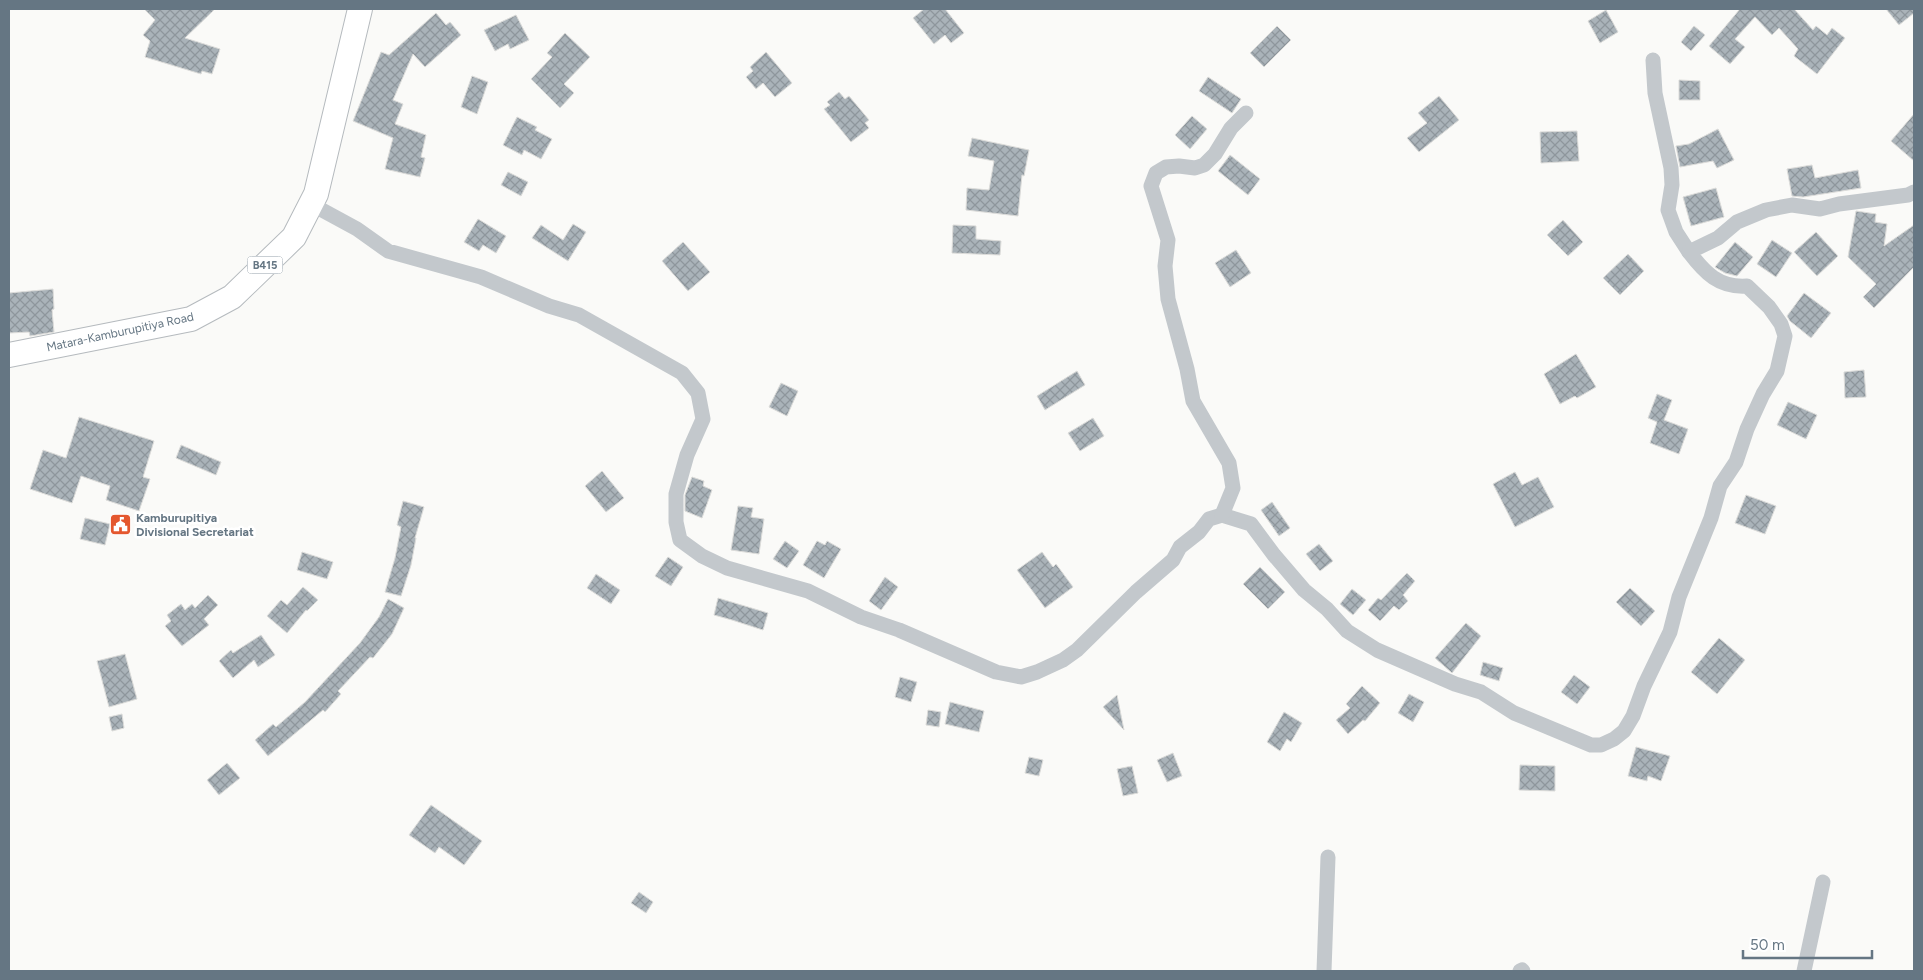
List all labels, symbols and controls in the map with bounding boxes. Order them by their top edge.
road number: B415 [248,256,282,274]
street label: Matara-Kamburupitiya Road [45,310,195,354]
place label: Kamburupitiya Divisional Secretariat [136,511,254,539]
public building icon: Kamburupitiya Divisional Secretariat [108,513,132,537]
scale bar [1743,928,1872,960]
text: 50 m [1750,936,1785,954]

